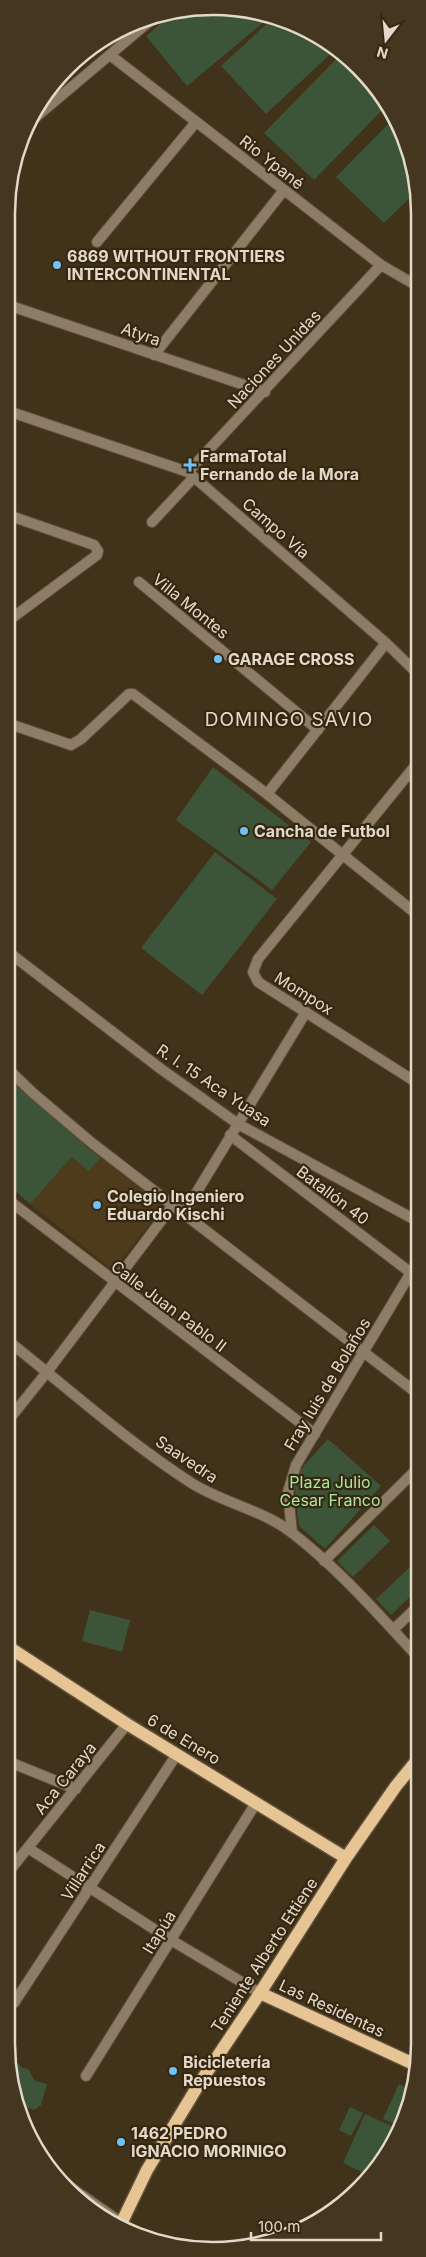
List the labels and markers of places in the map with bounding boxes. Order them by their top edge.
place label: 6869 WITHOUT FRONTIERS INTERCONTINENTAL [67,246,285,284]
marker: 6869 WITHOUT FRONTIERS INTERCONTINENTAL [51,259,63,271]
place label: FarmaTotal Fernando de la Mora [200,446,359,484]
marker: FarmaTotal Fernando de la Mora [184,459,196,471]
place label: GARAGE CROSS [228,649,354,669]
marker: GARAGE CROSS [212,653,224,665]
place label: Cancha de Futbol [254,821,390,841]
marker: Cancha de Futbol [238,825,250,837]
place label: Colegio Ingeniero Eduardo Kischi [107,1186,245,1224]
marker: Colegio Ingeniero Eduardo Kischi [91,1199,103,1211]
place label: Bicicletería Repuestos [183,2052,270,2090]
marker: Bicicletería Repuestos [167,2065,179,2077]
place label: 1462 PEDRO IGNACIO MORINIGO [131,2123,287,2161]
marker: 1462 PEDRO IGNACIO MORINIGO [115,2136,127,2148]

